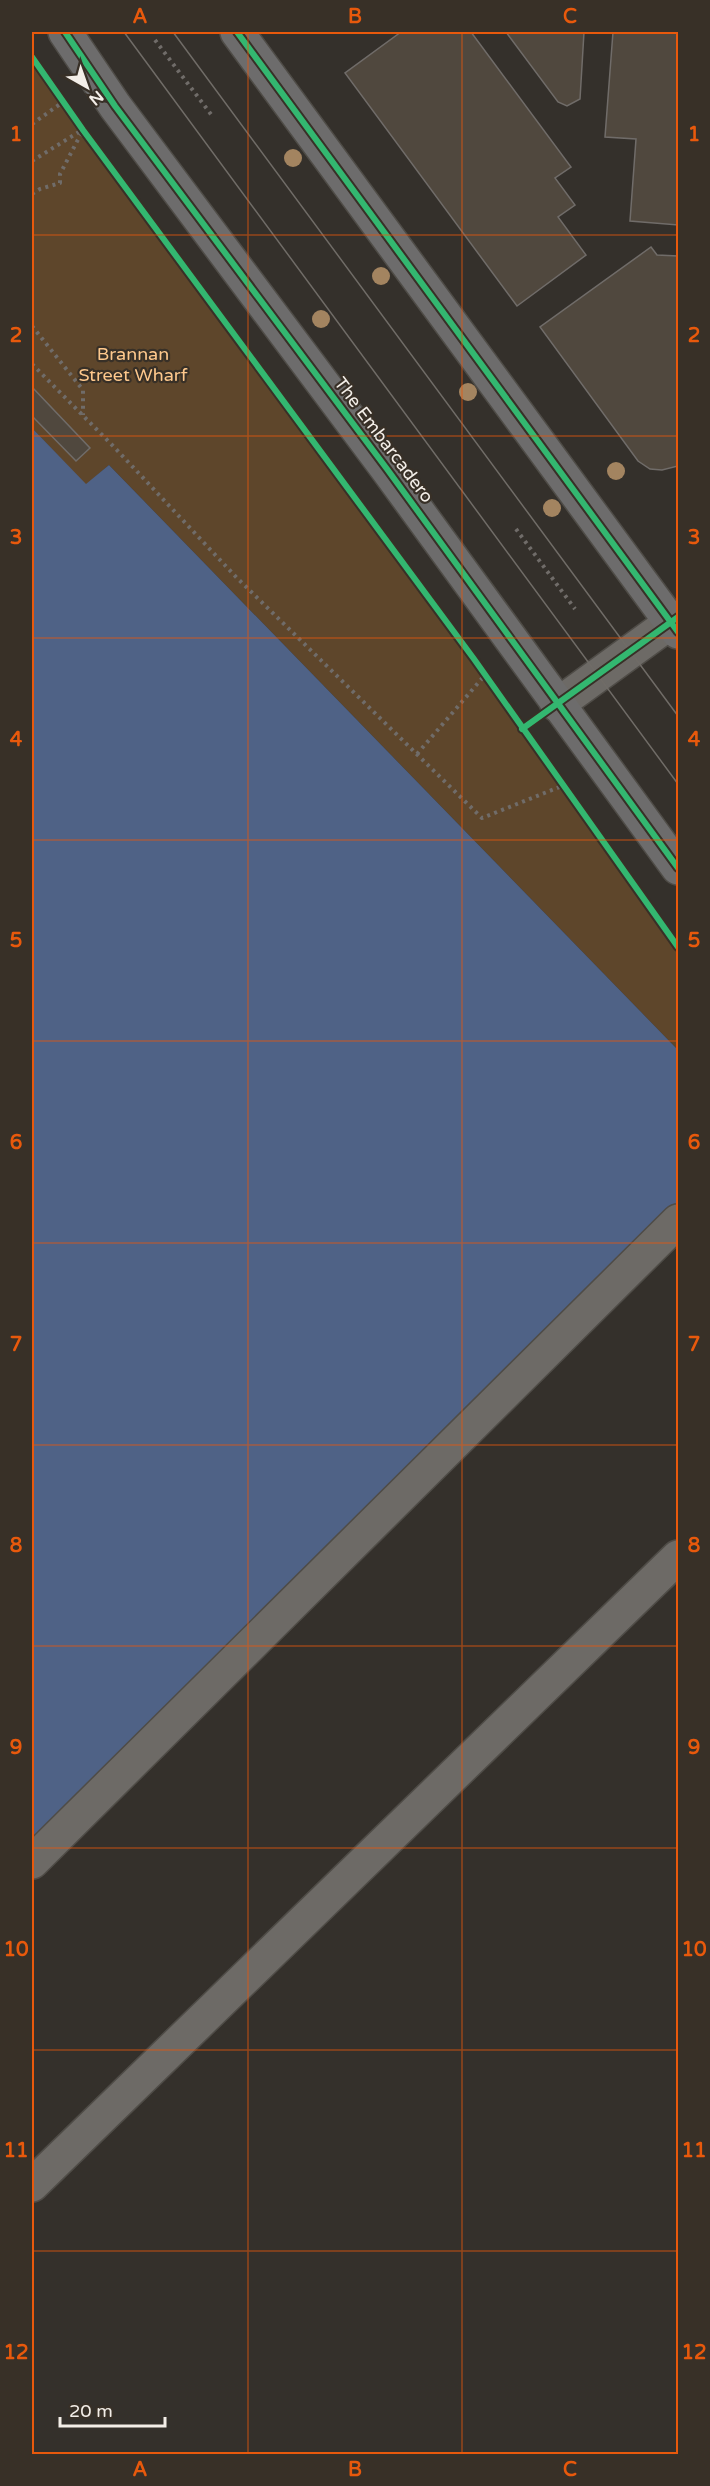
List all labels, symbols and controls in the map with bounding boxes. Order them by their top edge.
text: A [133,5,148,29]
text: B [348,5,362,29]
text: C [563,5,577,29]
north arrow [57,57,117,117]
text: N [85,86,107,110]
text: 1 [10,123,22,147]
text: 1 [688,123,700,147]
text: 2 [10,324,22,348]
text: 2 [688,324,700,348]
park label: Brannan Street Wharf [78,343,188,386]
street label: The Embarcadero [330,373,438,507]
text: 3 [10,526,22,550]
text: 3 [688,526,700,550]
text: 4 [10,728,23,752]
text: 4 [688,728,701,752]
text: 5 [10,929,22,953]
text: 5 [688,929,700,953]
text: 6 [10,1131,22,1155]
text: 6 [688,1131,700,1155]
text: 7 [10,1333,22,1357]
text: 7 [688,1333,700,1357]
text: 8 [10,1534,22,1558]
text: 8 [688,1534,700,1558]
text: 9 [10,1736,22,1760]
text: 9 [688,1736,700,1760]
text: 10 [3,1938,29,1962]
text: 10 [681,1938,707,1962]
text: 11 [3,2139,29,2163]
text: 11 [681,2139,707,2163]
text: 12 [3,2341,29,2365]
text: 12 [681,2341,707,2365]
scale bar [60,2390,165,2428]
text: 20 m [69,2400,113,2422]
text: A [133,2458,148,2482]
text: B [348,2458,362,2482]
text: C [563,2458,577,2482]

